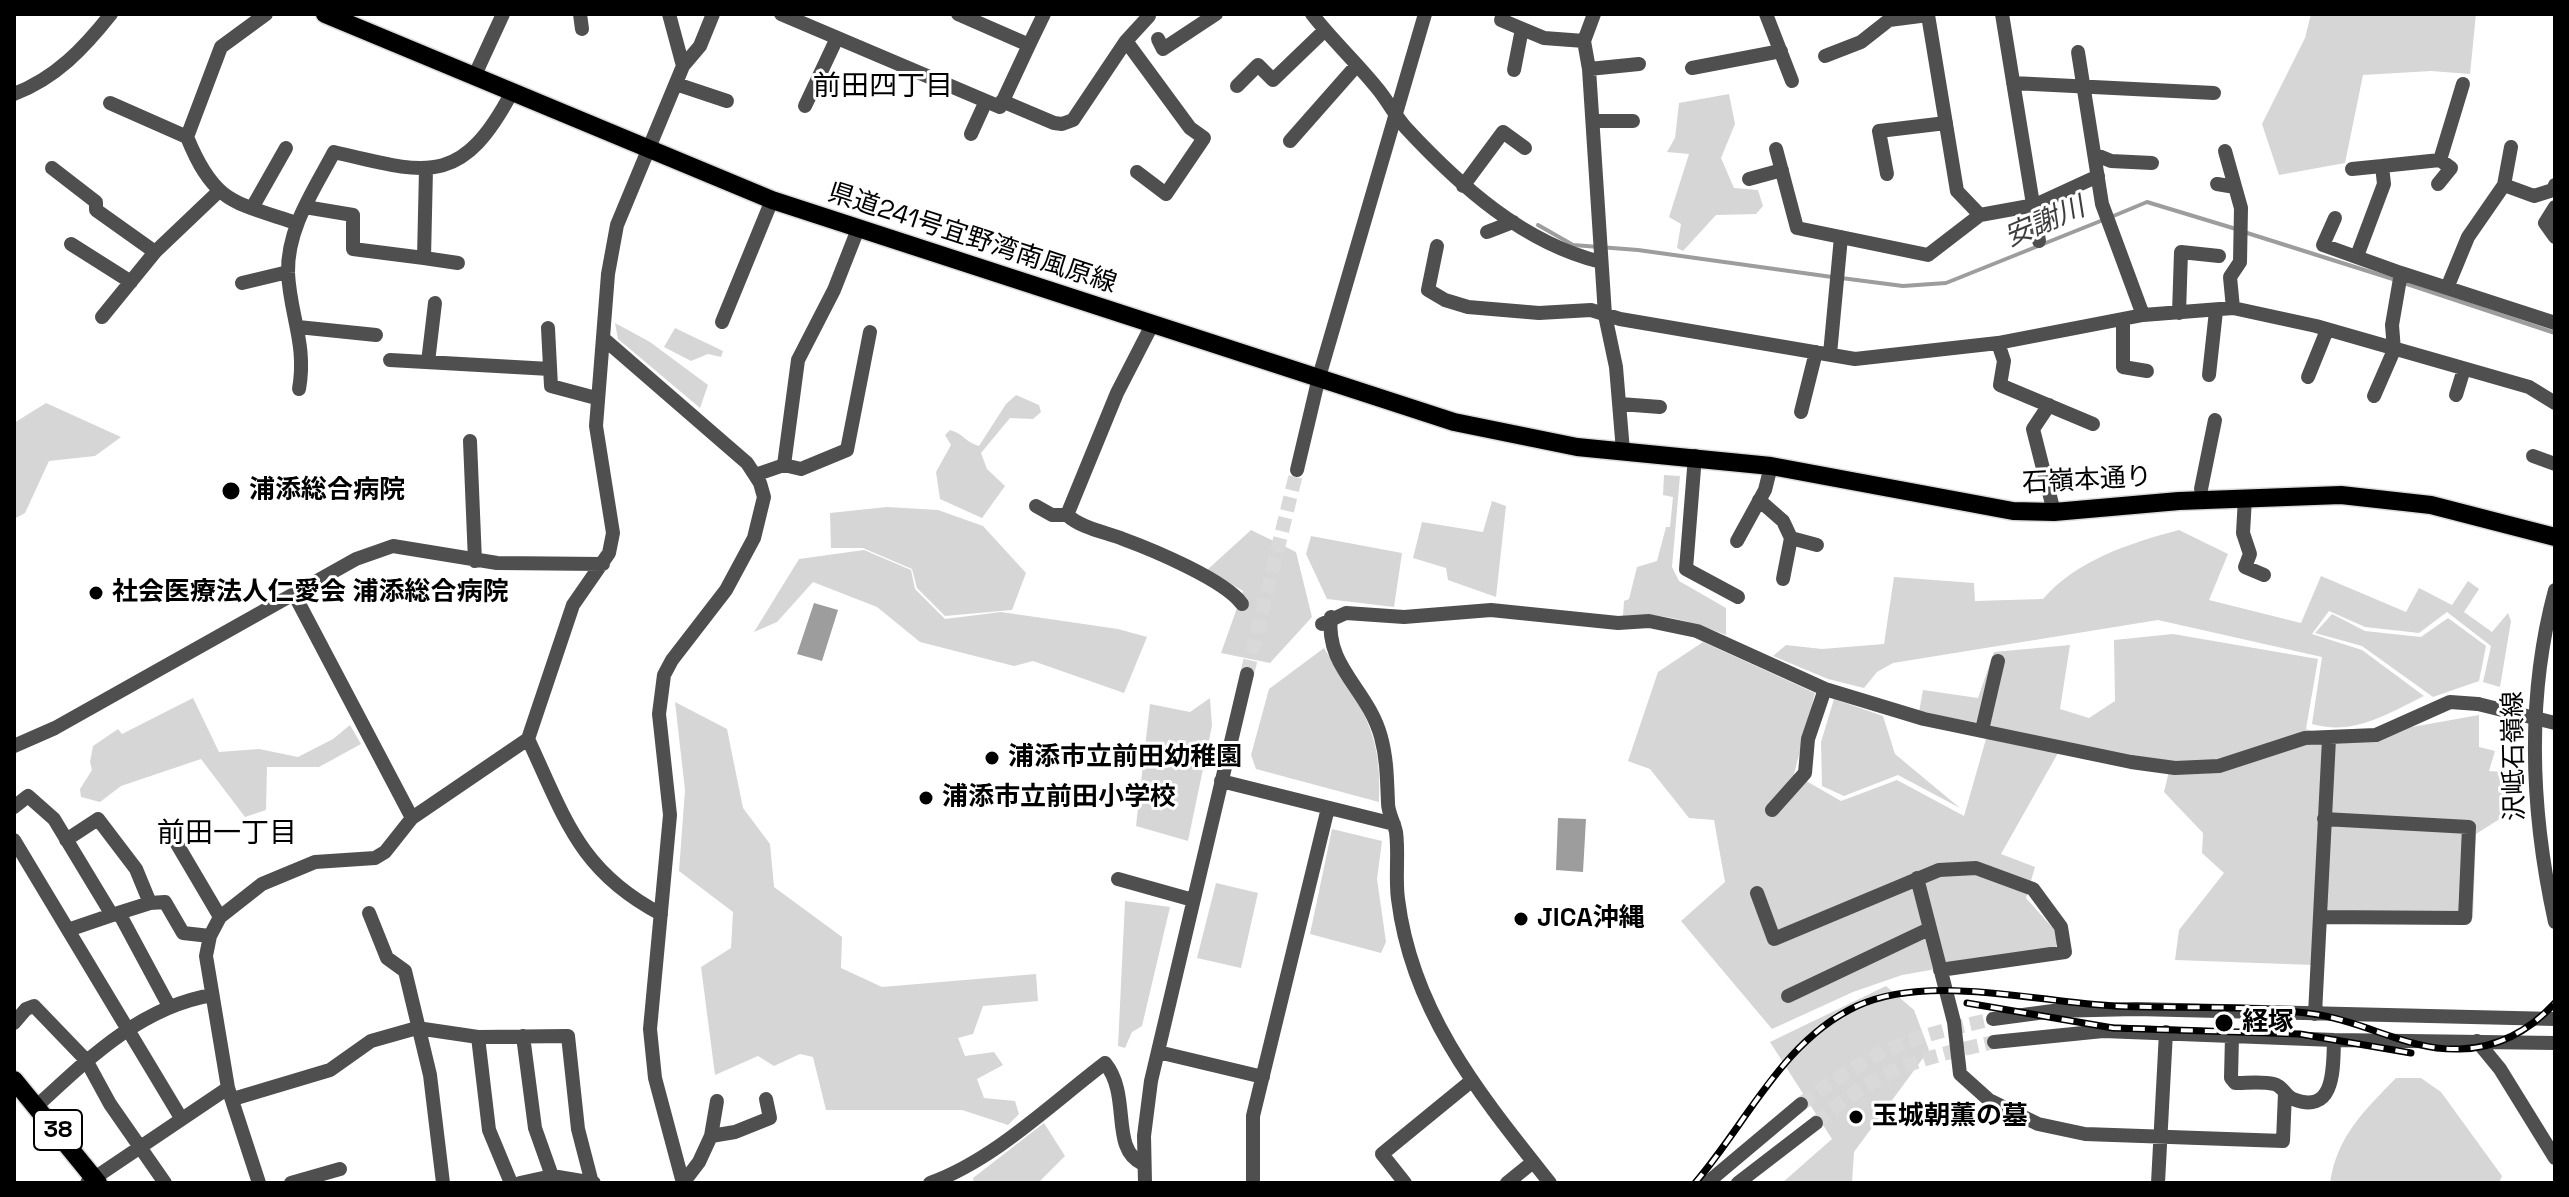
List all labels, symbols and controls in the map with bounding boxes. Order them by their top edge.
district label: 前田四丁目 [813,70,953,104]
street label: 県道241号宜野湾南風原線 [824,178,1120,300]
water label: 安謝川 [2000,191,2090,255]
street label: 石嶺本通り [2021,462,2153,500]
place label: 浦添総合病院 [249,475,405,507]
marker: 浦添総合病院 [220,480,242,502]
place label: 社会医療法人仁愛会 浦添総合病院 [112,577,509,609]
marker: 社会医療法人仁愛会 浦添総合病院 [87,584,105,602]
street label: 沢岻石嶺線 [2498,691,2532,821]
place label: 浦添市立前田幼稚園 [1008,742,1242,774]
marker: 浦添市立前田幼稚園 [983,749,1001,767]
place label: 浦添市立前田小学校 [942,782,1176,814]
marker: 浦添市立前田小学校 [917,789,935,807]
district label: 前田一丁目 [157,817,297,851]
place label: JICA沖縄 [1537,903,1645,935]
marker: JICA沖縄 [1512,910,1530,928]
place label: 経塚 [2242,1007,2294,1039]
marker: 経塚 [2213,1012,2235,1034]
place label: 玉城朝薫の墓 [1872,1101,2028,1133]
marker: 玉城朝薫の墓 [1847,1108,1865,1126]
road number: 38 [34,1110,82,1150]

